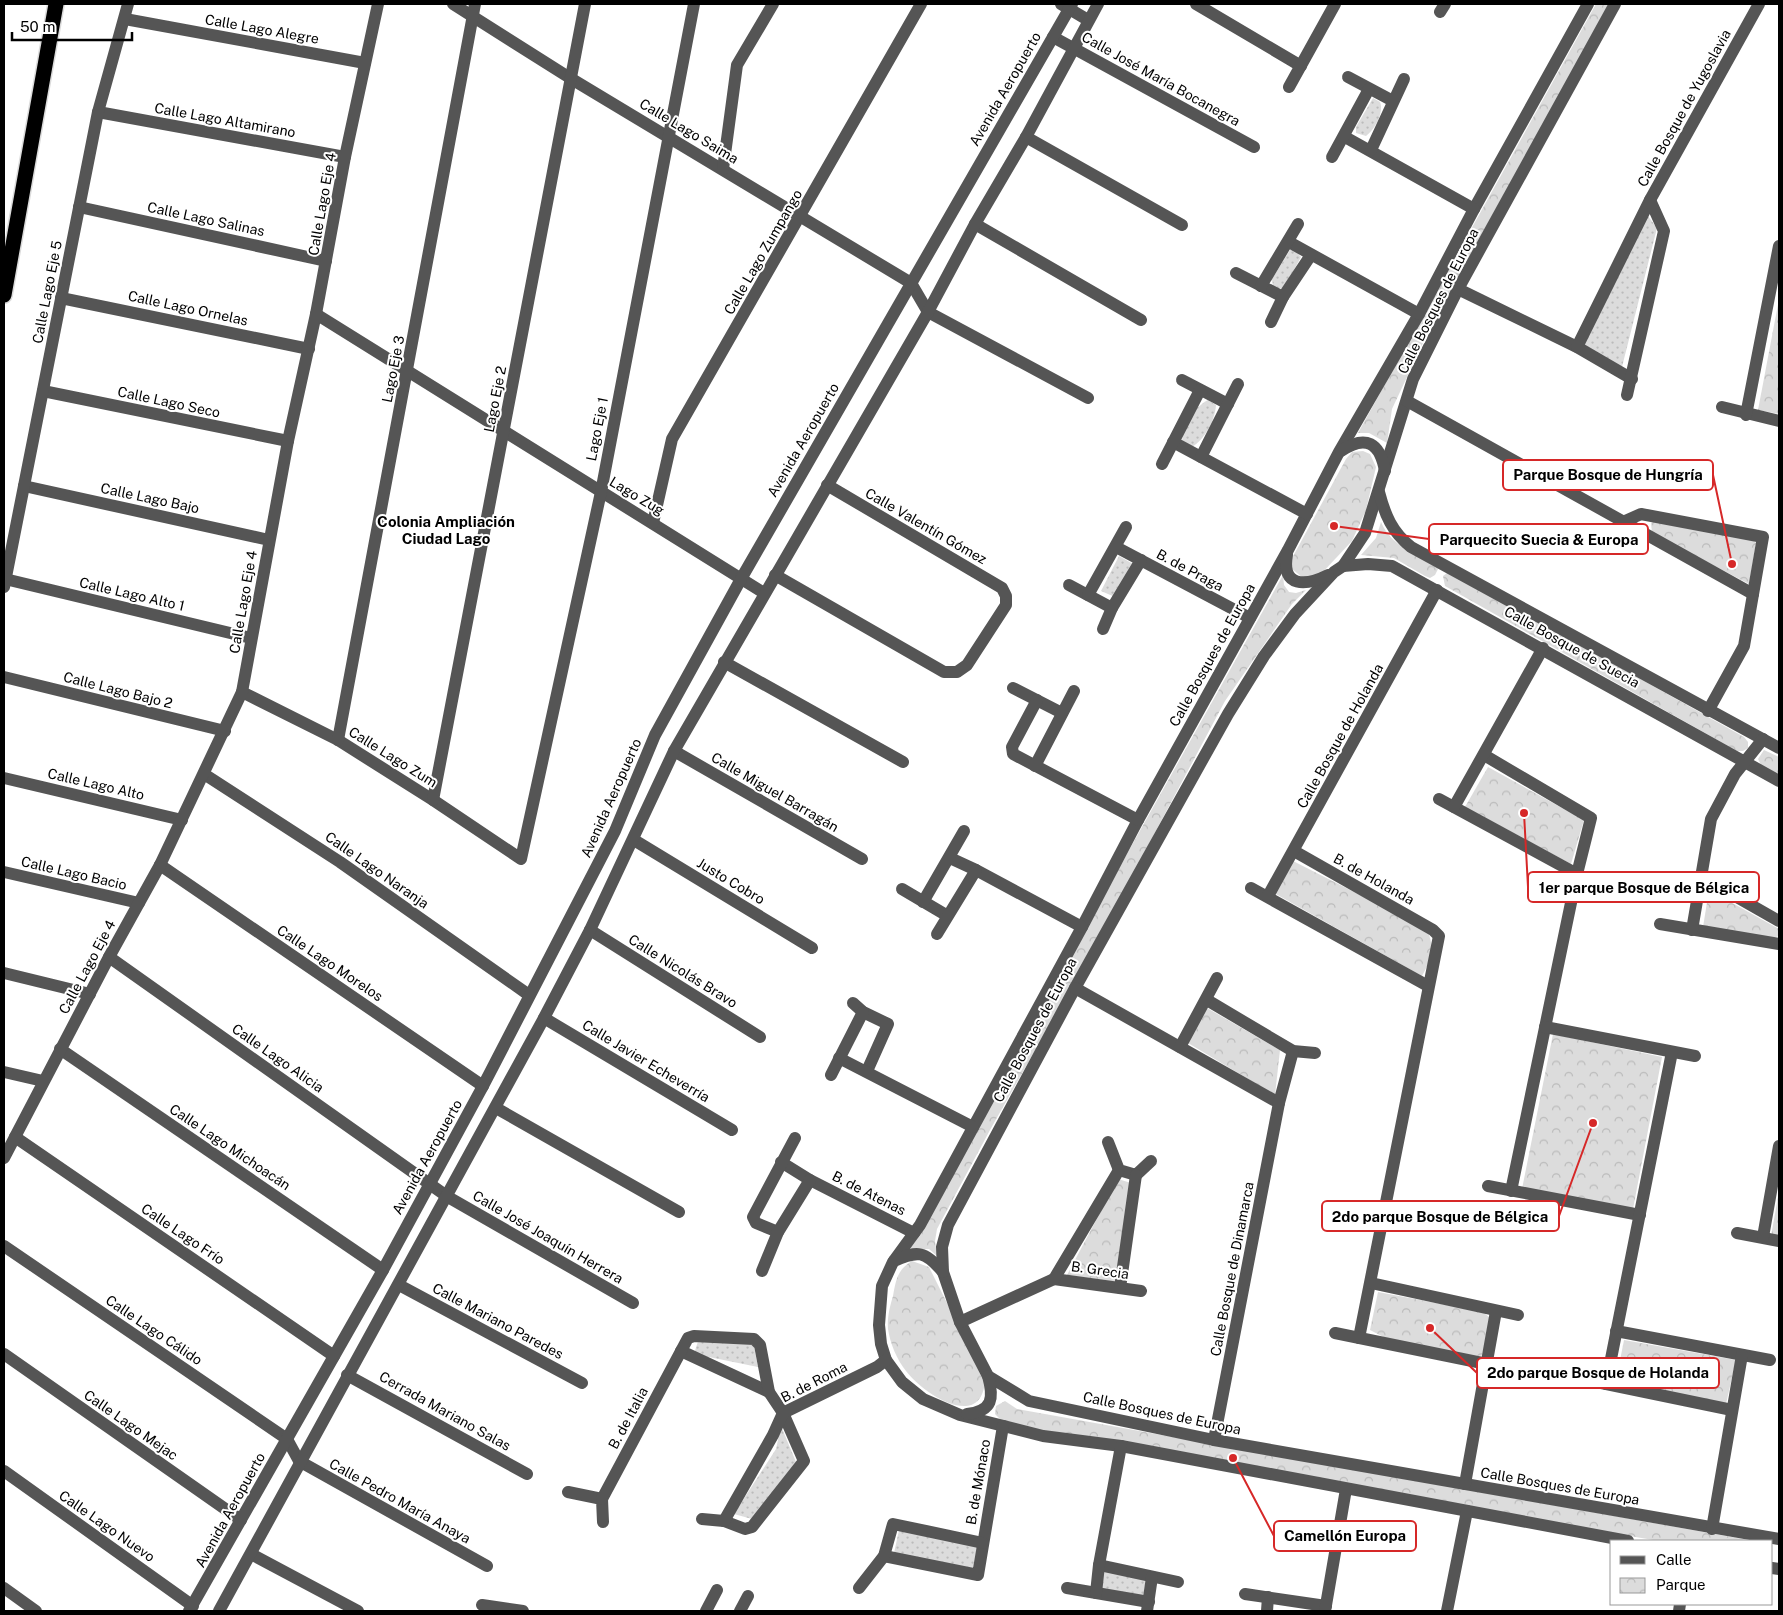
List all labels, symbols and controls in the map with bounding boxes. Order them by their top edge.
scale bar [12,10,132,42]
street label: Calle Lago Alegre [204,11,320,47]
text: 50 m [20,18,55,35]
street label: Calle Bosque de Yugoslavia [1634,27,1734,189]
street label: Avenida Aeropuerto [966,29,1044,149]
street label: Calle José María Bocanegra [1079,29,1243,129]
street label: Calle Lago Saima [637,95,741,167]
street label: Calle Lago Altamirano [153,100,297,140]
street label: Calle Lago Eje 4 [305,151,339,257]
street label: Calle Lago Zumpango [721,187,805,317]
street label: Calle Lago Salinas [146,199,266,239]
street label: Calle Bosques de Europa [1394,226,1482,376]
street label: Calle Lago Eje 5 [29,239,65,345]
street label: Calle Lago Ornelas [126,287,250,329]
street label: Lago Eje 3 [379,334,407,404]
street label: Lago Eje 2 [481,364,509,434]
street label: Avenida Aeropuerto [764,380,842,500]
street label: Calle Lago Seco [116,383,222,421]
street label: Lago Eje 1 [583,396,611,462]
callout: Parque Bosque de Hungría [1503,460,1713,490]
text: Parque Bosque de Hungría [1513,466,1703,483]
street label: Lago Zug [607,473,668,519]
street label: Calle Lago Bajo [99,480,201,516]
street label: Calle Valentín Gómez [862,485,990,567]
district label: Colonia Ampliación Ciudad Lago [377,513,515,547]
callout: Parquecito Suecia & Europa [1429,524,1648,554]
text: Parquecito Suecia & Europa [1440,531,1638,548]
street label: B. de Praga [1154,546,1226,594]
street label: Calle Lago Eje 4 [226,549,260,655]
street label: Calle Lago Alto 1 [78,574,186,614]
street label: Calle Bosques de Europa [1166,581,1258,729]
street label: Calle Bosque de Suecia [1502,603,1642,691]
street label: Calle Bosque de Holanda [1294,661,1386,811]
street label: Calle Lago Bajo 2 [62,669,174,711]
street label: Calle Lago Zum [346,723,440,791]
street label: Avenida Aeropuerto [578,736,645,860]
street label: Calle Miguel Barragán [708,749,842,835]
street label: Calle Lago Alto [46,765,146,803]
street label: Calle Lago Naranja [322,828,432,912]
street label: B. de Holanda [1331,850,1417,908]
street label: Calle Lago Bacio [20,853,128,893]
street label: Justo Cobro [694,855,768,908]
callout: 1er parque Bosque de Bélgica [1528,872,1759,902]
text: 1er parque Bosque de Bélgica [1539,879,1749,896]
street label: Calle Lago Eje 4 [55,917,119,1017]
street label: Calle Lago Morelos [274,922,386,1004]
street label: Calle Nicolás Bravo [626,931,740,1011]
street label: Calle Bosques de Europa [990,955,1080,1105]
street label: Calle Javier Echeverría [579,1017,713,1105]
street label: Calle Lago Alicia [229,1020,327,1096]
street label: Avenida Aeropuerto [389,1097,465,1217]
street label: Calle Lago Michoacán [167,1101,293,1193]
street label: B. de Atenas [830,1168,908,1218]
street label: Calle Bosque de Dinamarca [1207,1180,1257,1358]
street label: Calle José Joaquín Herrera [470,1187,626,1287]
street label: Calle Lago Frío [138,1200,228,1268]
callout: 2do parque Bosque de Bélgica [1322,1201,1559,1231]
text: 2do parque Bosque de Bélgica [1332,1208,1548,1225]
street label: B. Grecia [1070,1258,1130,1282]
street label: Calle Mariano Paredes [430,1280,566,1362]
street label: Calle Lago Cálido [103,1292,205,1368]
street label: B. de Roma [778,1358,850,1406]
callout: 2do parque Bosque de Holanda [1477,1358,1719,1388]
text: 2do parque Bosque de Holanda [1487,1364,1709,1381]
street label: Cerrada Mariano Salas [377,1368,513,1454]
street label: B. de Italia [605,1384,651,1452]
street label: Calle Lago Mejac [81,1387,181,1463]
street label: Calle Bosques de Europa [1082,1388,1242,1438]
street label: B. de Mónaco [963,1438,993,1526]
street label: Avenida Aeropuerto [192,1450,268,1570]
street label: Calle Pedro María Anaya [327,1455,473,1547]
street label: Calle Bosques de Europa [1479,1464,1641,1508]
street label: Calle Lago Nuevo [56,1487,158,1565]
callout: Camellón Europa [1274,1521,1416,1551]
text: Camellón Europa [1284,1527,1406,1544]
legend [1610,1540,1773,1605]
text: Calle [1656,1551,1692,1568]
text: Parque [1656,1576,1706,1593]

